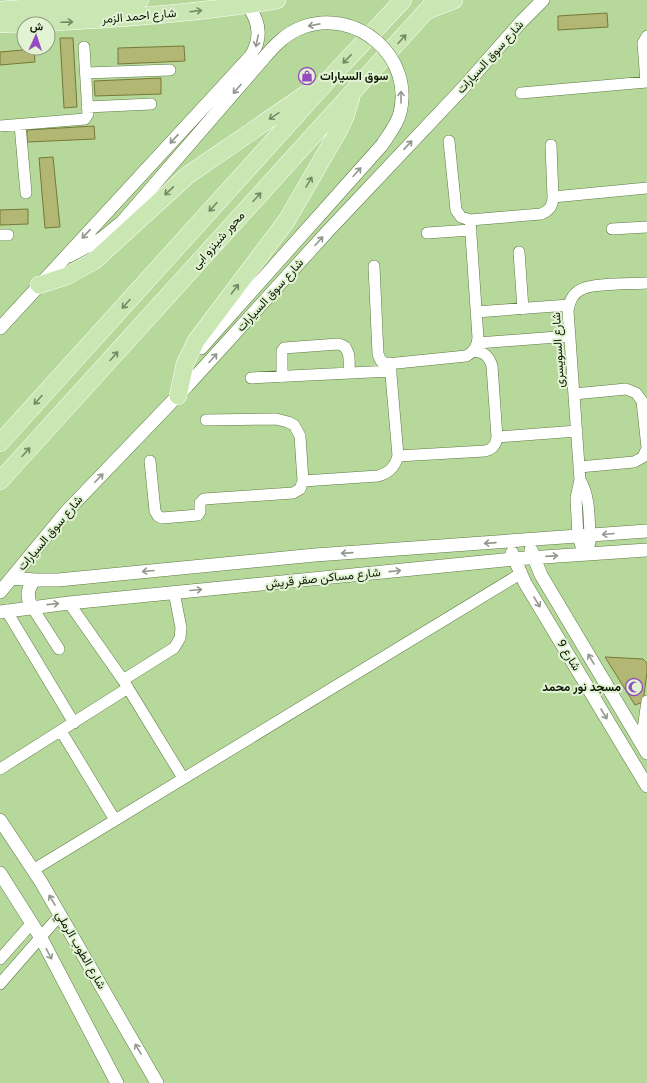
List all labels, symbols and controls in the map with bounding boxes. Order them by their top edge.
street label: شارع احمد الزمر [100,6,177,28]
one-way arrow [190,7,203,15]
north arrow [16,16,56,56]
one-way arrow [60,18,73,26]
street label: شارع سوق السيارات [454,18,528,98]
text: ش [30,20,43,34]
one-way arrow [308,21,321,29]
one-way arrow [253,34,261,47]
one-way arrow [397,34,406,44]
one-way arrow [343,54,352,64]
shop icon: سوق السيارات [297,66,317,86]
place label: سوق السيارات [320,69,389,85]
one-way arrow [233,83,242,94]
one-way arrow [397,90,405,103]
one-way arrow [269,112,280,120]
one-way arrow [169,134,179,144]
one-way arrow [403,141,412,151]
one-way arrow [353,167,362,177]
one-way arrow [305,176,313,188]
one-way arrow [164,187,174,196]
one-way arrow [253,192,262,202]
one-way arrow [208,202,217,212]
street label: محور شينزو ابى [189,208,249,273]
one-way arrow [81,229,90,240]
one-way arrow [315,235,324,246]
street label: شارع سوق السيارات [234,256,308,336]
one-way arrow [231,283,239,294]
one-way arrow [121,298,130,309]
street label: شارع السويسرى [549,312,569,388]
one-way arrow [109,350,118,361]
one-way arrow [208,353,217,363]
one-way arrow [34,395,43,405]
one-way arrow [21,447,31,457]
one-way arrow [94,473,104,483]
street label: شارع سوق السيارات [15,493,87,575]
one-way arrow [602,531,615,538]
one-way arrow [484,540,497,547]
one-way arrow [341,550,354,557]
one-way arrow [545,553,558,560]
street label: شارع مساكن صقر قريش [265,565,381,593]
one-way arrow [388,567,401,575]
one-way arrow [142,568,155,575]
one-way arrow [189,587,202,594]
one-way arrow [533,596,541,607]
one-way arrow [46,601,59,608]
street label: شارع 9 [552,637,584,674]
one-way arrow [587,654,595,665]
mosque icon: مسجد نور محمد [624,677,644,697]
place label: مسجد نور محمد [542,680,621,696]
one-way arrow [600,708,608,720]
one-way arrow [47,894,55,906]
street label: شارع الطوب الرملي [50,908,109,993]
one-way arrow [46,948,54,960]
one-way arrow [133,1043,141,1055]

